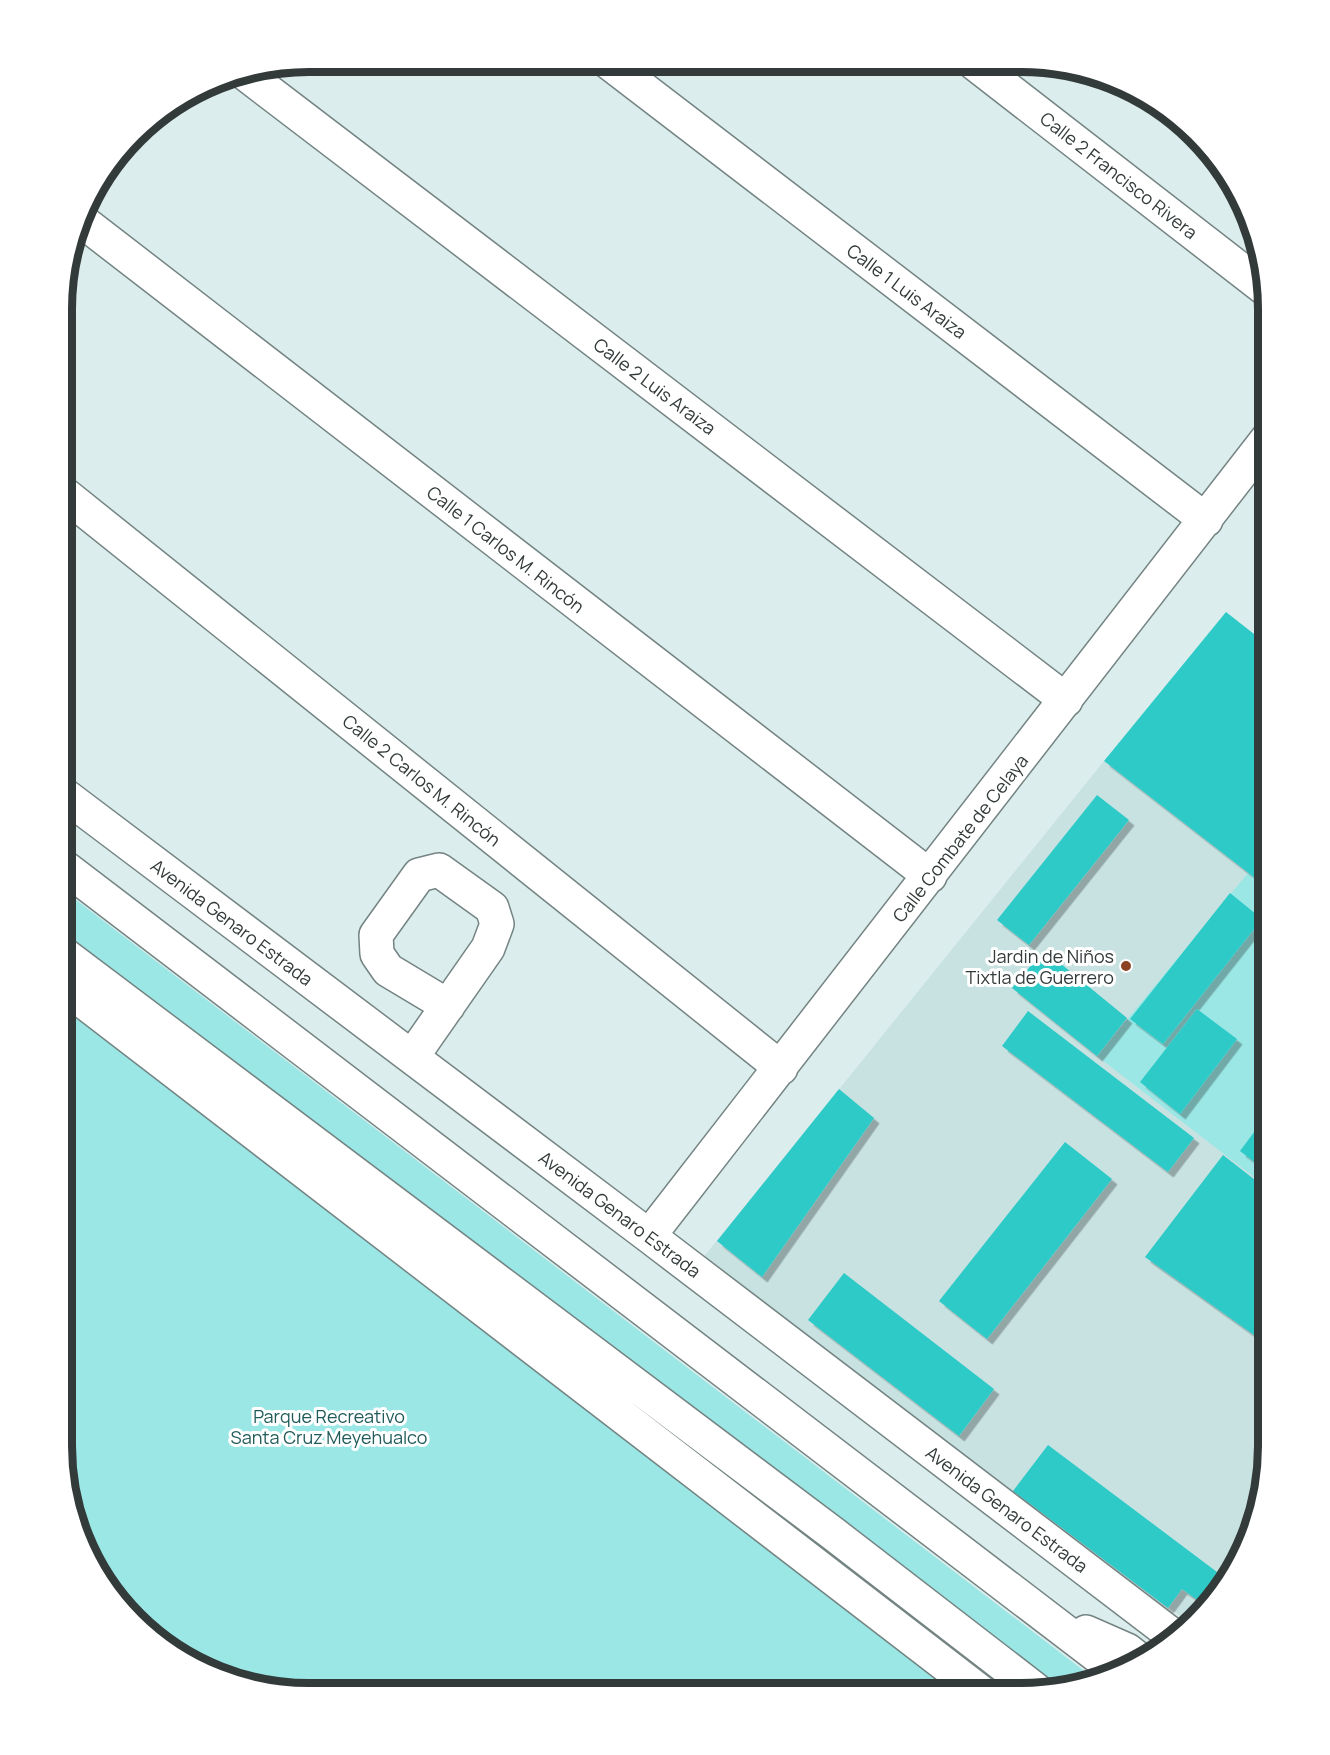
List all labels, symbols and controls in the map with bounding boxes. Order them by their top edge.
street label: Calle 2 Francisco Rivera [1035,106,1203,244]
street label: Calle 1 Luis Araiza [842,238,972,344]
street label: Calle 2 Luis Araiza [589,332,721,440]
street label: Calle 1 Carlos M. Rincón [422,480,590,618]
street label: Calle 2 Carlos M. Rincón [338,709,506,851]
street label: Calle Combate de Celaya [887,749,1033,927]
street label: Avenida Genaro Estrada [146,853,318,991]
place label: Jardin de Niños Tixtla de Guerrero [966,944,1114,989]
marker: Jardin de Niños Tixtla de Guerrero [1119,959,1133,973]
street label: Avenida Genaro Estrada [534,1145,706,1283]
park label: Parque Recreativo Santa Cruz Meyehualco [231,1404,427,1449]
street label: Avenida Genaro Estrada [921,1440,1093,1578]

